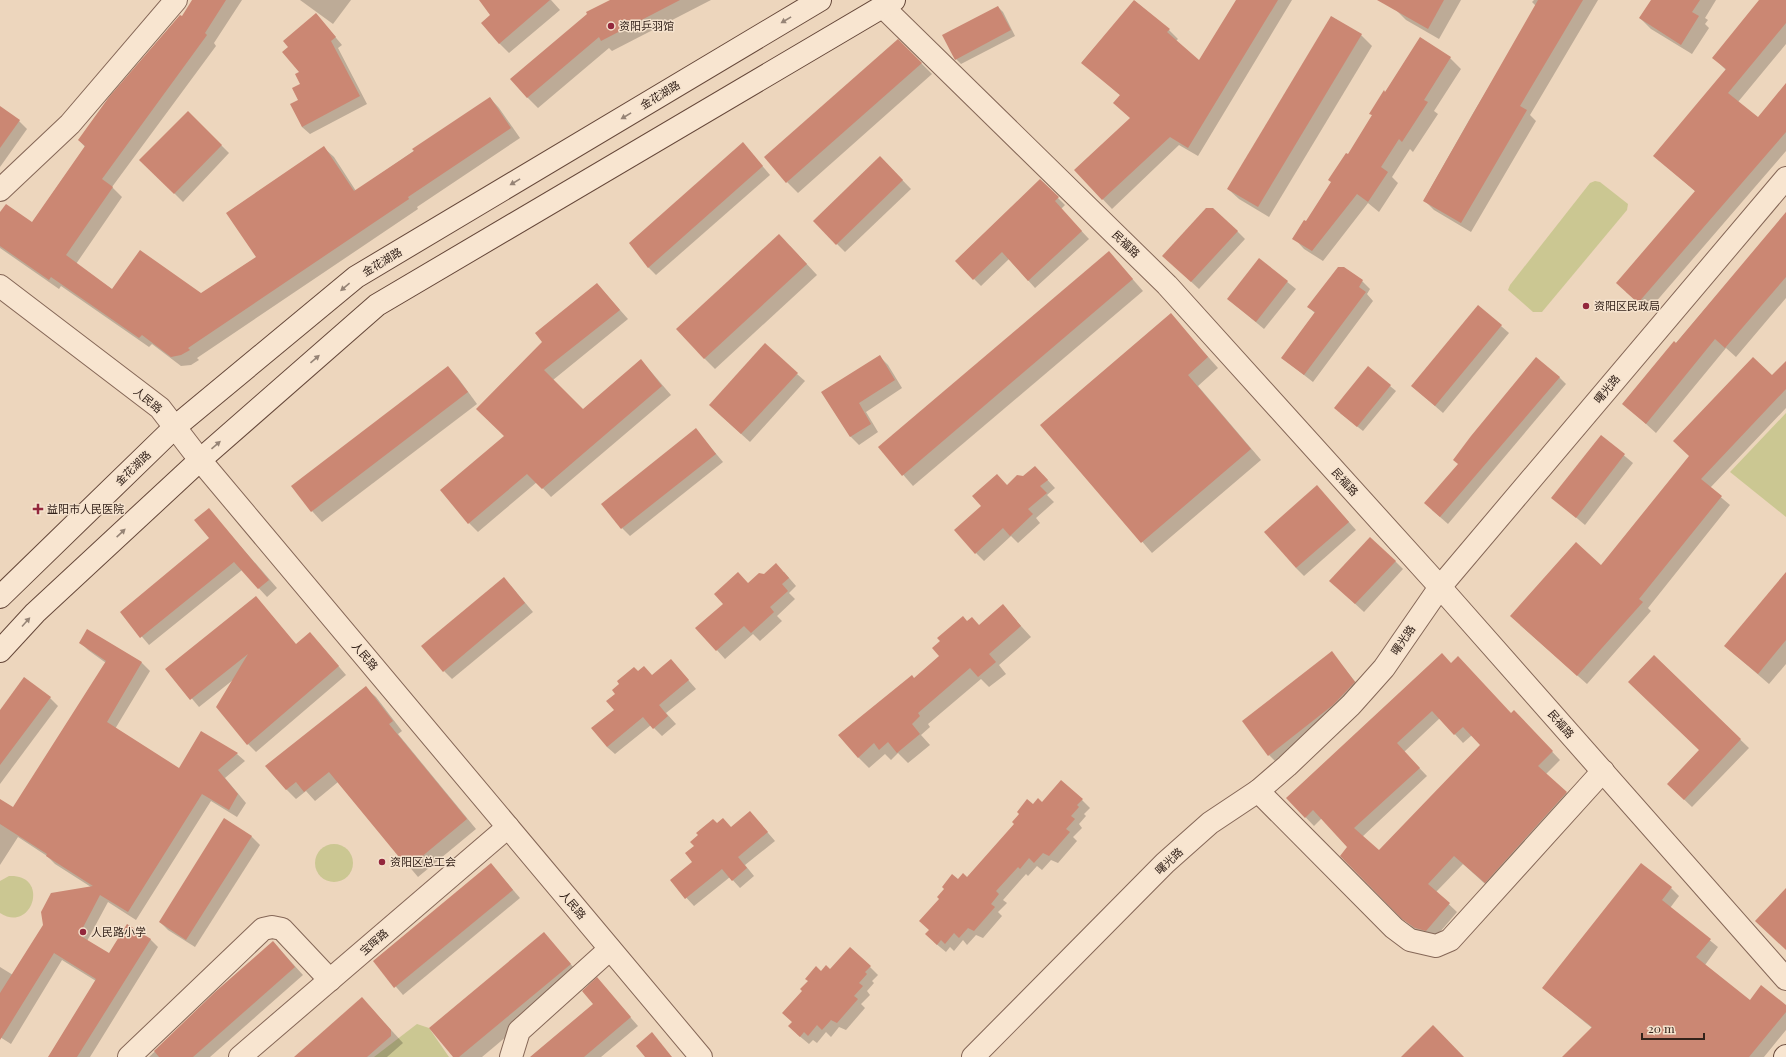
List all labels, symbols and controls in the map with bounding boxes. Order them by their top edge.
one-way arrow [781,16,791,24]
place label: 资阳乒羽馆 [619,18,674,33]
marker: 资阳乒羽馆 [606,21,616,31]
street label: 金花湖路 [637,77,682,112]
one-way arrow [620,112,632,119]
one-way arrow [509,179,521,186]
street label: 民福路 [1109,227,1143,260]
street label: 金花湖路 [359,244,404,279]
one-way arrow [339,282,350,291]
place label: 资阳区民政局 [1594,298,1660,313]
marker: 资阳区民政局 [1581,301,1591,311]
one-way arrow [309,355,320,364]
street label: 曙光路 [1590,371,1623,406]
street label: 人民路 [131,383,166,416]
one-way arrow [211,440,222,449]
street label: 金花湖路 [112,447,154,488]
street label: 民福路 [1329,464,1362,499]
place label: 益阳市人民医院 [47,501,124,516]
marker: 益阳市人民医院 [32,503,44,515]
one-way arrow [116,528,126,538]
one-way arrow [22,617,31,627]
street label: 曙光路 [1387,622,1418,658]
street label: 人民路 [349,638,382,673]
street label: 民福路 [1545,706,1578,741]
street label: 曙光路 [1151,844,1186,877]
place label: 资阳区总工会 [390,854,456,869]
marker: 资阳区总工会 [377,857,387,867]
street label: 人民路 [557,887,590,922]
place label: 人民路小学 [91,924,146,939]
street label: 宝晖路 [356,925,391,958]
marker: 人民路小学 [78,927,88,937]
scale bar [1642,1015,1704,1041]
text: 20 m [1648,1020,1675,1036]

